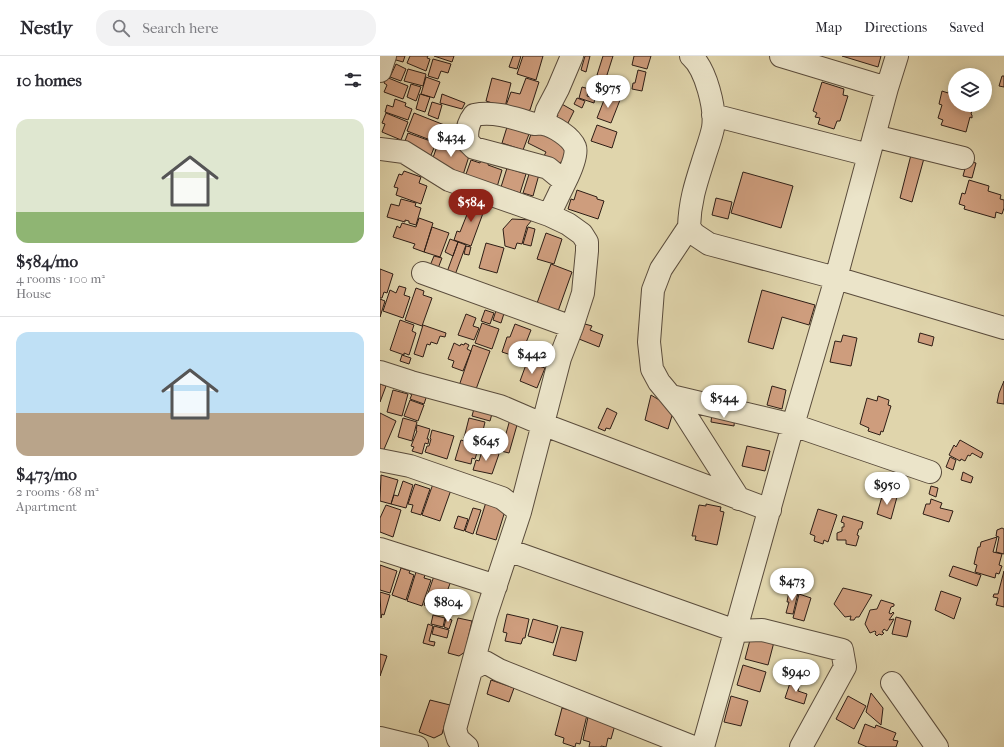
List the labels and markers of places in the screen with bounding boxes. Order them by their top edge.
pin: $975 [584,75,632,109]
pin: $434 [427,124,475,158]
pin: $584 [447,189,495,223]
pin: $442 [508,341,556,375]
pin: $544 [700,385,748,419]
pin: $645 [462,428,510,462]
pin: $950 [863,472,911,506]
pin: $473 [768,568,816,602]
pin: $804 [424,589,472,623]
pin: $940 [772,659,820,693]

